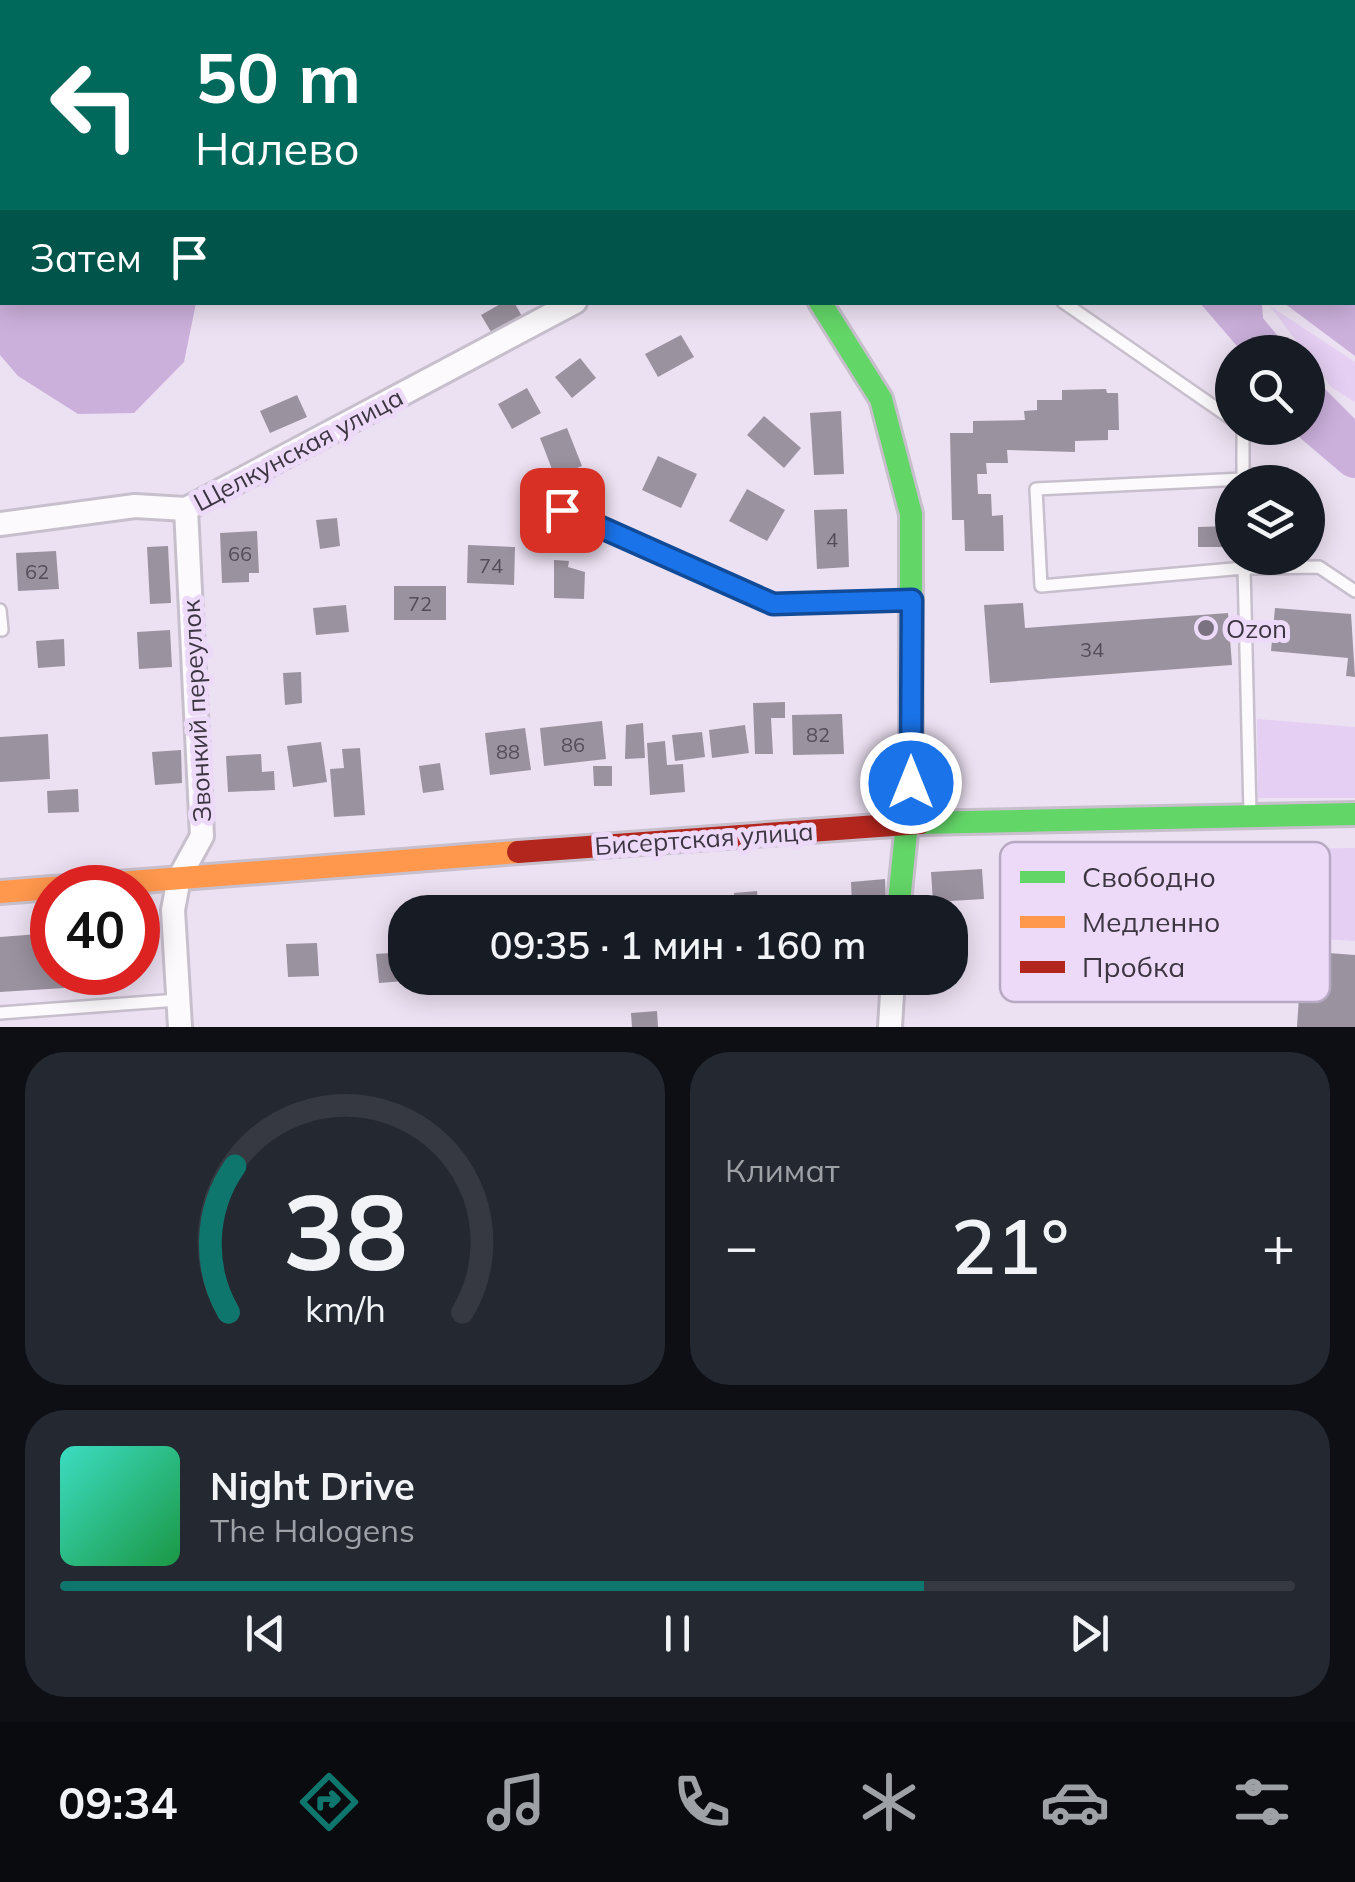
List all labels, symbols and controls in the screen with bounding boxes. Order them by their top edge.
text: 50 m [195,33,361,121]
icon: left [30,40,160,170]
text: Налево [195,120,360,176]
icon: arrive [162,230,217,285]
text: Затем [30,234,142,282]
map controls [1215,335,1325,575]
button: search [1215,335,1325,445]
street label: Щелкунская улица [188,381,408,517]
button: layers [1215,465,1325,575]
pin [520,468,605,553]
icon: arrive [535,483,590,538]
house number: 4 [826,527,838,552]
house number: 66 [228,541,252,566]
house number: 74 [479,553,503,578]
house number: 62 [25,559,49,584]
house number: 72 [408,591,432,616]
street label: Звонкий переулок [175,599,217,823]
place label: Ozon [1226,613,1287,644]
marker: Ozon [1195,617,1217,639]
house number: 34 [1080,637,1104,662]
house number: 82 [806,722,830,747]
position arrow [859,731,963,835]
house number: 86 [561,732,585,757]
house number: 88 [496,739,520,764]
street label: Бисертская улица [594,815,814,861]
legend [1000,842,1330,1002]
text: Свободно [1082,859,1216,894]
speed limit sign: 40 [30,865,160,995]
text: Медленно [1082,904,1220,939]
text: 09:35 · 1 мин · 160 m [490,921,866,969]
text: Пробка [1082,949,1185,984]
text: Климат [725,1150,839,1190]
text: 38 [283,1165,407,1296]
text: 21° [951,1199,1069,1293]
text: − [725,1211,758,1280]
text: + [1262,1211,1295,1280]
text: km/h [305,1286,385,1331]
text: Night Drive [210,1462,415,1510]
text: The Halogens [210,1510,415,1550]
icon: previous [238,1606,293,1661]
icon: pause [650,1606,705,1661]
icon: next [1062,1606,1117,1661]
icon: directions [294,1767,364,1837]
icon: music [481,1767,551,1837]
icon: phone [667,1767,737,1837]
icon: climate [854,1767,924,1837]
icon: car [1040,1767,1110,1837]
icon: filters [1227,1767,1297,1837]
text: 09:34 [58,1774,177,1830]

